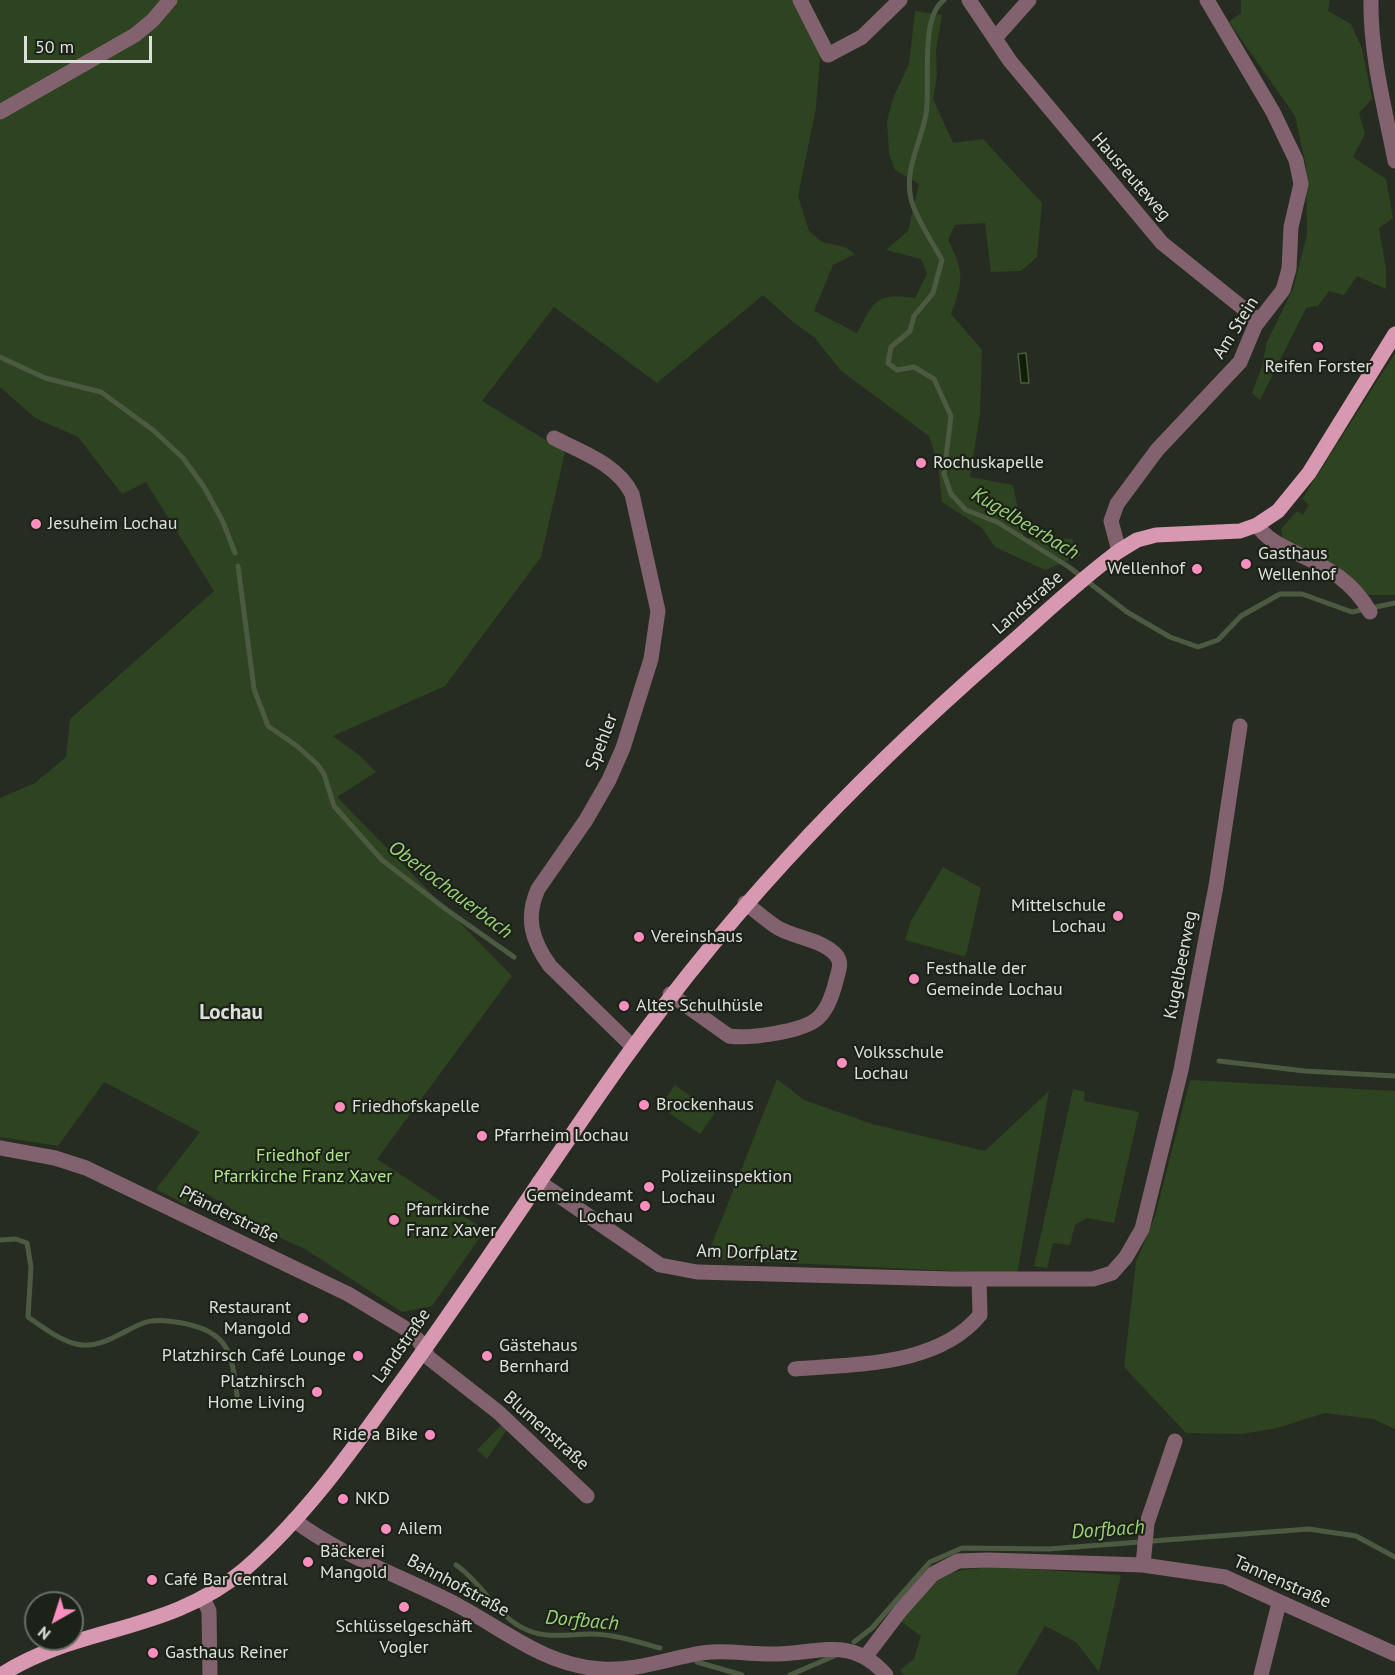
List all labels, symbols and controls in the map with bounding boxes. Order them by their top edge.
scale bar [27,24,154,62]
text: 50 m [35,35,74,58]
street label: Hausreuteweg [1087,128,1175,226]
street label: Am Stein [1208,293,1264,363]
marker: Reifen Forster [1311,340,1325,354]
place label: Reifen Forster [1265,356,1371,378]
place label: Rochuskapelle [933,452,1044,474]
marker: Rochuskapelle [914,456,928,470]
water label: Kugelbeerbach [967,483,1083,565]
place label: Jesuheim Lochau [48,513,177,535]
marker: Jesuheim Lochau [29,517,43,531]
place label: Gasthaus Wellenhof [1258,543,1336,586]
marker: Gasthaus Wellenhof [1239,557,1253,571]
place label: Wellenhof [1107,558,1185,580]
marker: Wellenhof [1190,562,1204,576]
street label: Landstraße [988,567,1068,639]
street label: Spehler [581,711,623,773]
water label: Oberlochauerbach [383,836,517,944]
place label: Mittelschule Lochau [1011,895,1106,938]
marker: Mittelschule Lochau [1111,909,1125,923]
street label: Kugelbeerweg [1160,909,1202,1021]
place label: Vereinshaus [651,926,743,948]
marker: Vereinshaus [632,930,646,944]
place label: Festhalle der Gemeinde Lochau [926,958,1063,1000]
marker: Festhalle der Gemeinde Lochau [907,972,921,986]
place label: Altes Schulhüsle [636,995,763,1017]
marker: Altes Schulhüsle [617,999,631,1013]
district label: Lochau [199,1000,263,1026]
place label: Volksschule Lochau [854,1042,944,1084]
marker: Volksschule Lochau [835,1056,849,1070]
place label: Brockenhaus [656,1094,754,1116]
place label: Friedhofskapelle [352,1096,480,1118]
marker: Brockenhaus [637,1098,651,1112]
marker: Friedhofskapelle [333,1100,347,1114]
place label: Pfarrheim Lochau [494,1125,629,1147]
marker: Pfarrheim Lochau [475,1129,489,1143]
park label: Friedhof der Pfarrkirche Franz Xaver [214,1145,392,1188]
place label: Polizeiinspektion Lochau [661,1166,792,1208]
marker: Polizeiinspektion Lochau [642,1180,656,1194]
street label: Pfänderstraße [176,1182,282,1248]
place label: Gemeindeamt Lochau [526,1185,633,1228]
place label: Pfarrkirche Franz Xaver [406,1199,496,1242]
marker: Gemeindeamt Lochau [638,1199,652,1213]
marker: Pfarrkirche Franz Xaver [387,1213,401,1227]
street label: Am Dorfplatz [696,1240,798,1266]
place label: Restaurant Mangold [209,1297,291,1340]
street label: Landstraße [369,1305,435,1387]
marker: Restaurant Mangold [296,1311,310,1325]
place label: Gästehaus Bernhard [499,1335,578,1378]
place label: Platzhirsch Café Lounge [162,1345,346,1367]
marker: Platzhirsch Café Lounge [351,1349,365,1363]
marker: Gästehaus Bernhard [480,1349,494,1363]
place label: Platzhirsch Home Living [208,1371,305,1414]
marker: Platzhirsch Home Living [310,1385,324,1399]
street label: Blumenstraße [499,1387,593,1475]
place label: Ride a Bike [332,1424,418,1446]
marker: Ride a Bike [423,1428,437,1442]
place label: NKD [355,1488,390,1510]
marker: NKD [336,1492,350,1506]
water label: Dorfbach [1070,1515,1146,1545]
place label: Ailem [398,1518,442,1540]
marker: Ailem [379,1522,393,1536]
place label: Bäckerei Mangold [320,1541,387,1584]
street label: Bahnhofstraße [403,1550,513,1622]
street label: Tannenstraße [1230,1551,1334,1613]
marker: Bäckerei Mangold [301,1555,315,1569]
place label: Café Bar Central [164,1569,288,1591]
marker: Café Bar Central [145,1573,159,1587]
north arrow [24,1591,84,1651]
marker: Schlüsselgeschäft Vogler [397,1600,411,1614]
water label: Dorfbach [544,1606,620,1636]
place label: Schlüsselgeschäft Vogler [336,1616,472,1658]
text: N [34,1622,54,1645]
place label: Gasthaus Reiner [165,1642,288,1664]
marker: Gasthaus Reiner [146,1646,160,1660]

